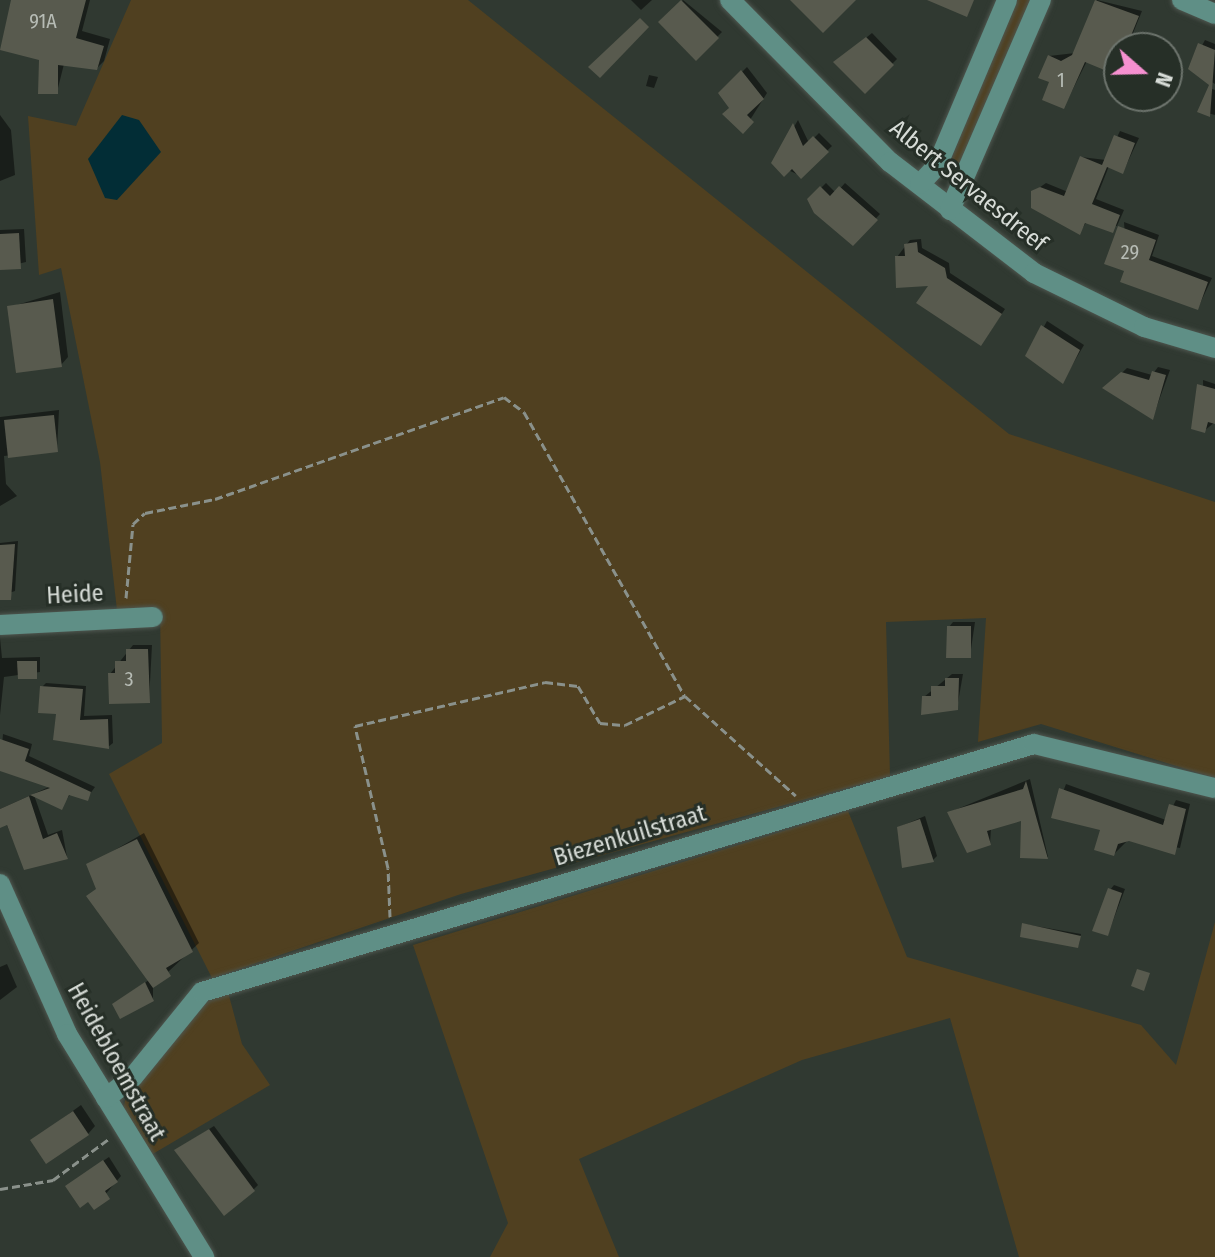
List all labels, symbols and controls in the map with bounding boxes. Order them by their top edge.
house number: 91A [29,9,57,33]
north arrow [1103,32,1183,112]
house number: 1 [1057,68,1065,92]
text: N [1149,69,1179,91]
street label: Albert Servaesdreef [884,114,1052,258]
house number: 29 [1121,240,1139,264]
street label: Heide [46,579,104,611]
house number: 3 [124,667,134,691]
street label: Biezenkuilstraat [550,799,710,873]
street label: Heidebloemstraat [61,978,171,1146]

